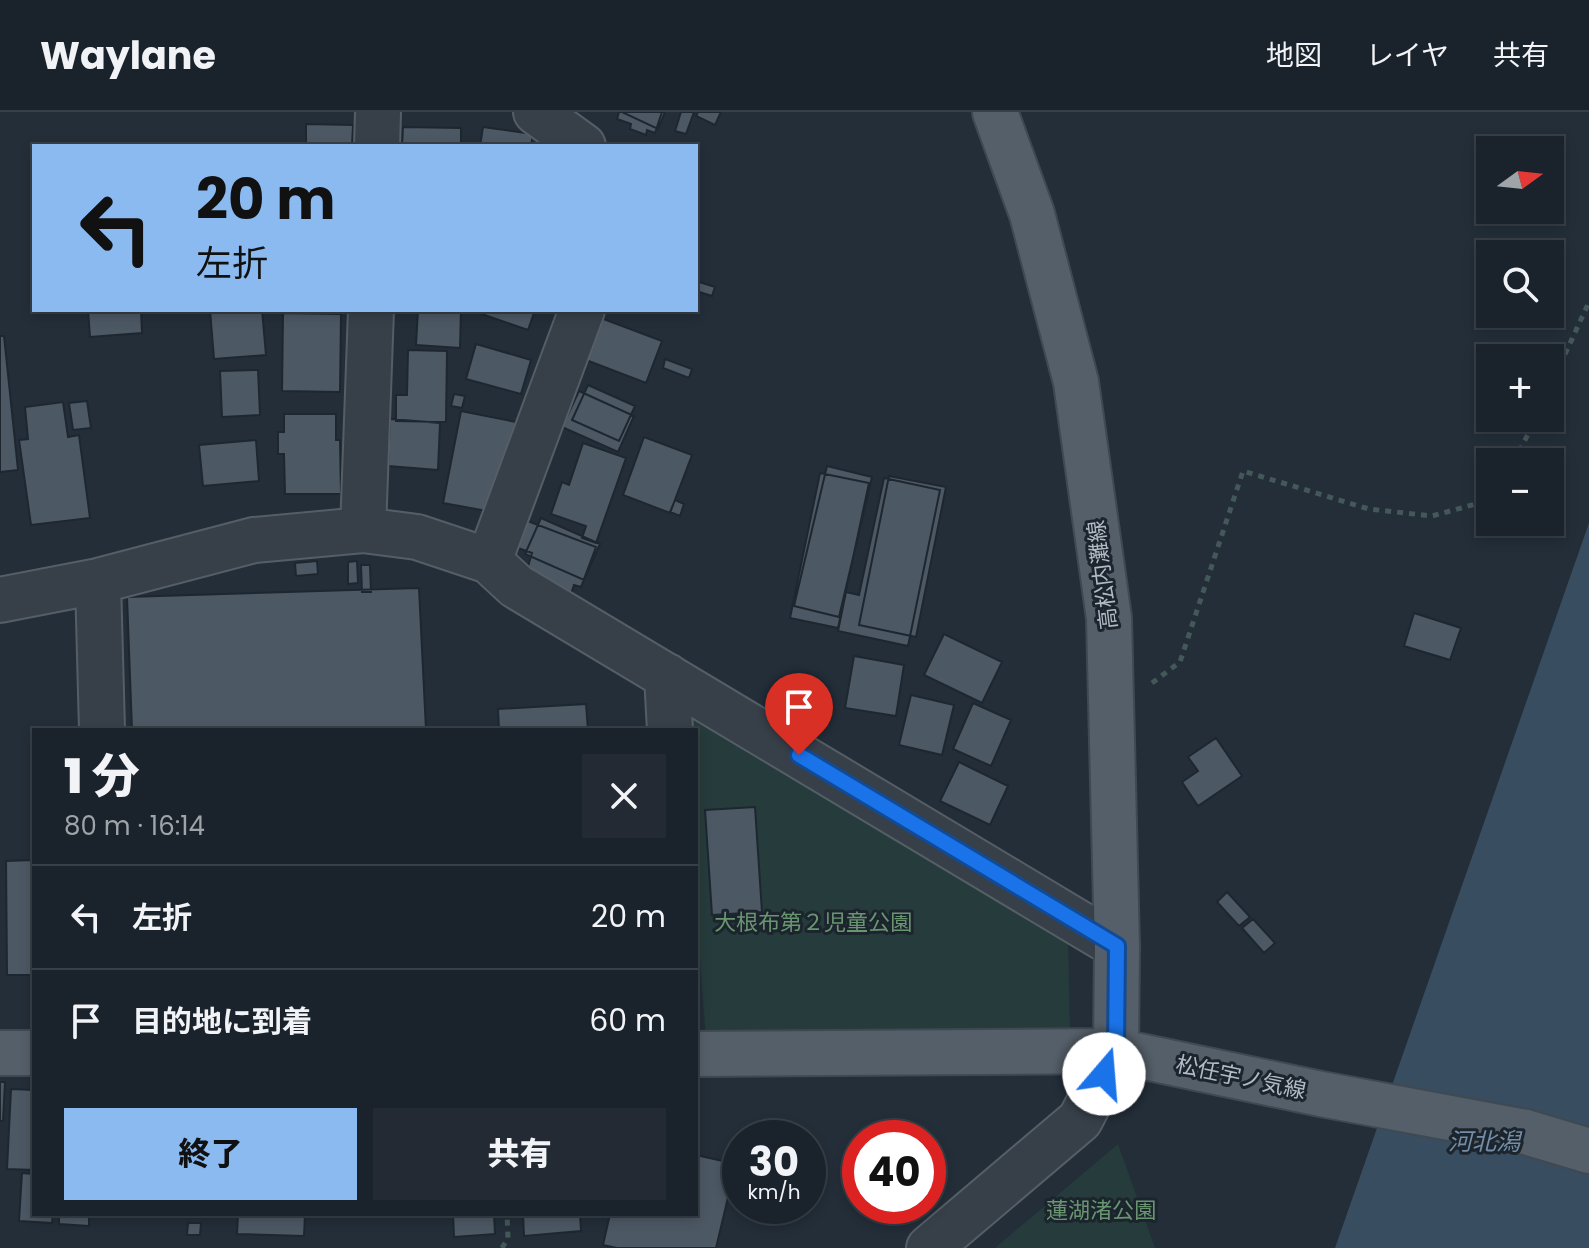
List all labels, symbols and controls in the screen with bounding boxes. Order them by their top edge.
text: Waylane [40,29,216,82]
text: 地図 [1266,36,1322,75]
text: レイヤ [1366,36,1449,75]
text: 共有 [1493,36,1549,75]
north arrow [1476,136,1564,224]
map controls [1476,136,1564,536]
text: 20 m [196,160,336,239]
icon: left [64,176,168,280]
text: 左折 [196,238,268,289]
button: search [1476,240,1564,328]
button: + [1476,344,1564,432]
button: − [1476,448,1564,536]
street label: 高松内灘線 [1080,518,1125,631]
pin [765,673,833,755]
icon: arrive [777,685,821,729]
text: 1 分 [64,743,140,810]
button: close [582,754,666,838]
text: 80 m · 16:14 [64,808,205,844]
icon: left [64,895,108,939]
text: 20 m [591,895,666,938]
text: 左折 [132,896,192,939]
park label: 大根布第２児童公園 [714,907,912,938]
icon: arrive [64,999,108,1043]
text: 60 m [589,999,666,1042]
text: 目的地に到着 [132,1000,312,1043]
position arrow [1062,1032,1146,1116]
street label: 松任宇ノ気線 [1173,1049,1309,1106]
button: 終了 [64,1108,357,1200]
button: 共有 [373,1108,666,1200]
speed limit sign: 40 [842,1120,946,1224]
water label: 河北潟 [1448,1125,1523,1158]
text: 30 [749,1134,799,1190]
text: km/h [747,1178,801,1206]
park label: 蓮湖渚公園 [1046,1195,1156,1226]

